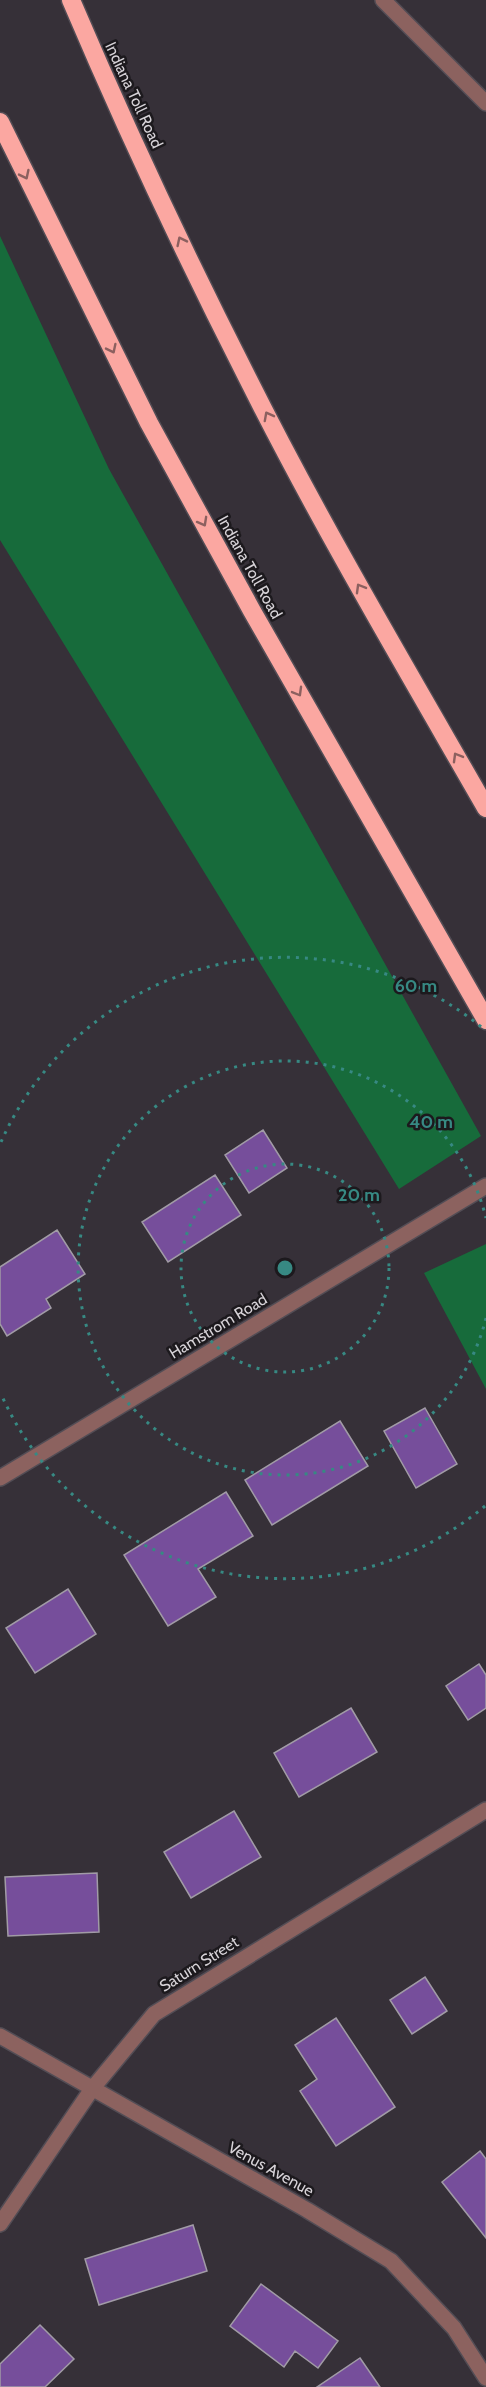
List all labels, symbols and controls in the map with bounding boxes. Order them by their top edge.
street label: Indiana Toll Road [101,39,167,151]
one-way arrow [18,168,29,179]
one-way arrow [177,237,189,248]
one-way arrow [105,343,116,354]
one-way arrow [263,411,275,422]
street label: Indiana Toll Road [214,512,286,622]
one-way arrow [196,515,207,526]
one-way arrow [356,584,367,594]
one-way arrow [291,686,302,696]
one-way arrow [453,753,464,763]
text: 60 m [395,975,437,997]
text: 40 m [409,1111,453,1133]
text: 20 m [338,1184,380,1206]
centre of rings [275,1258,295,1278]
street label: Hamstrom Road [166,1289,270,1363]
street label: Saturn Street [156,1932,242,1996]
street label: Venus Avenue [225,2138,317,2200]

